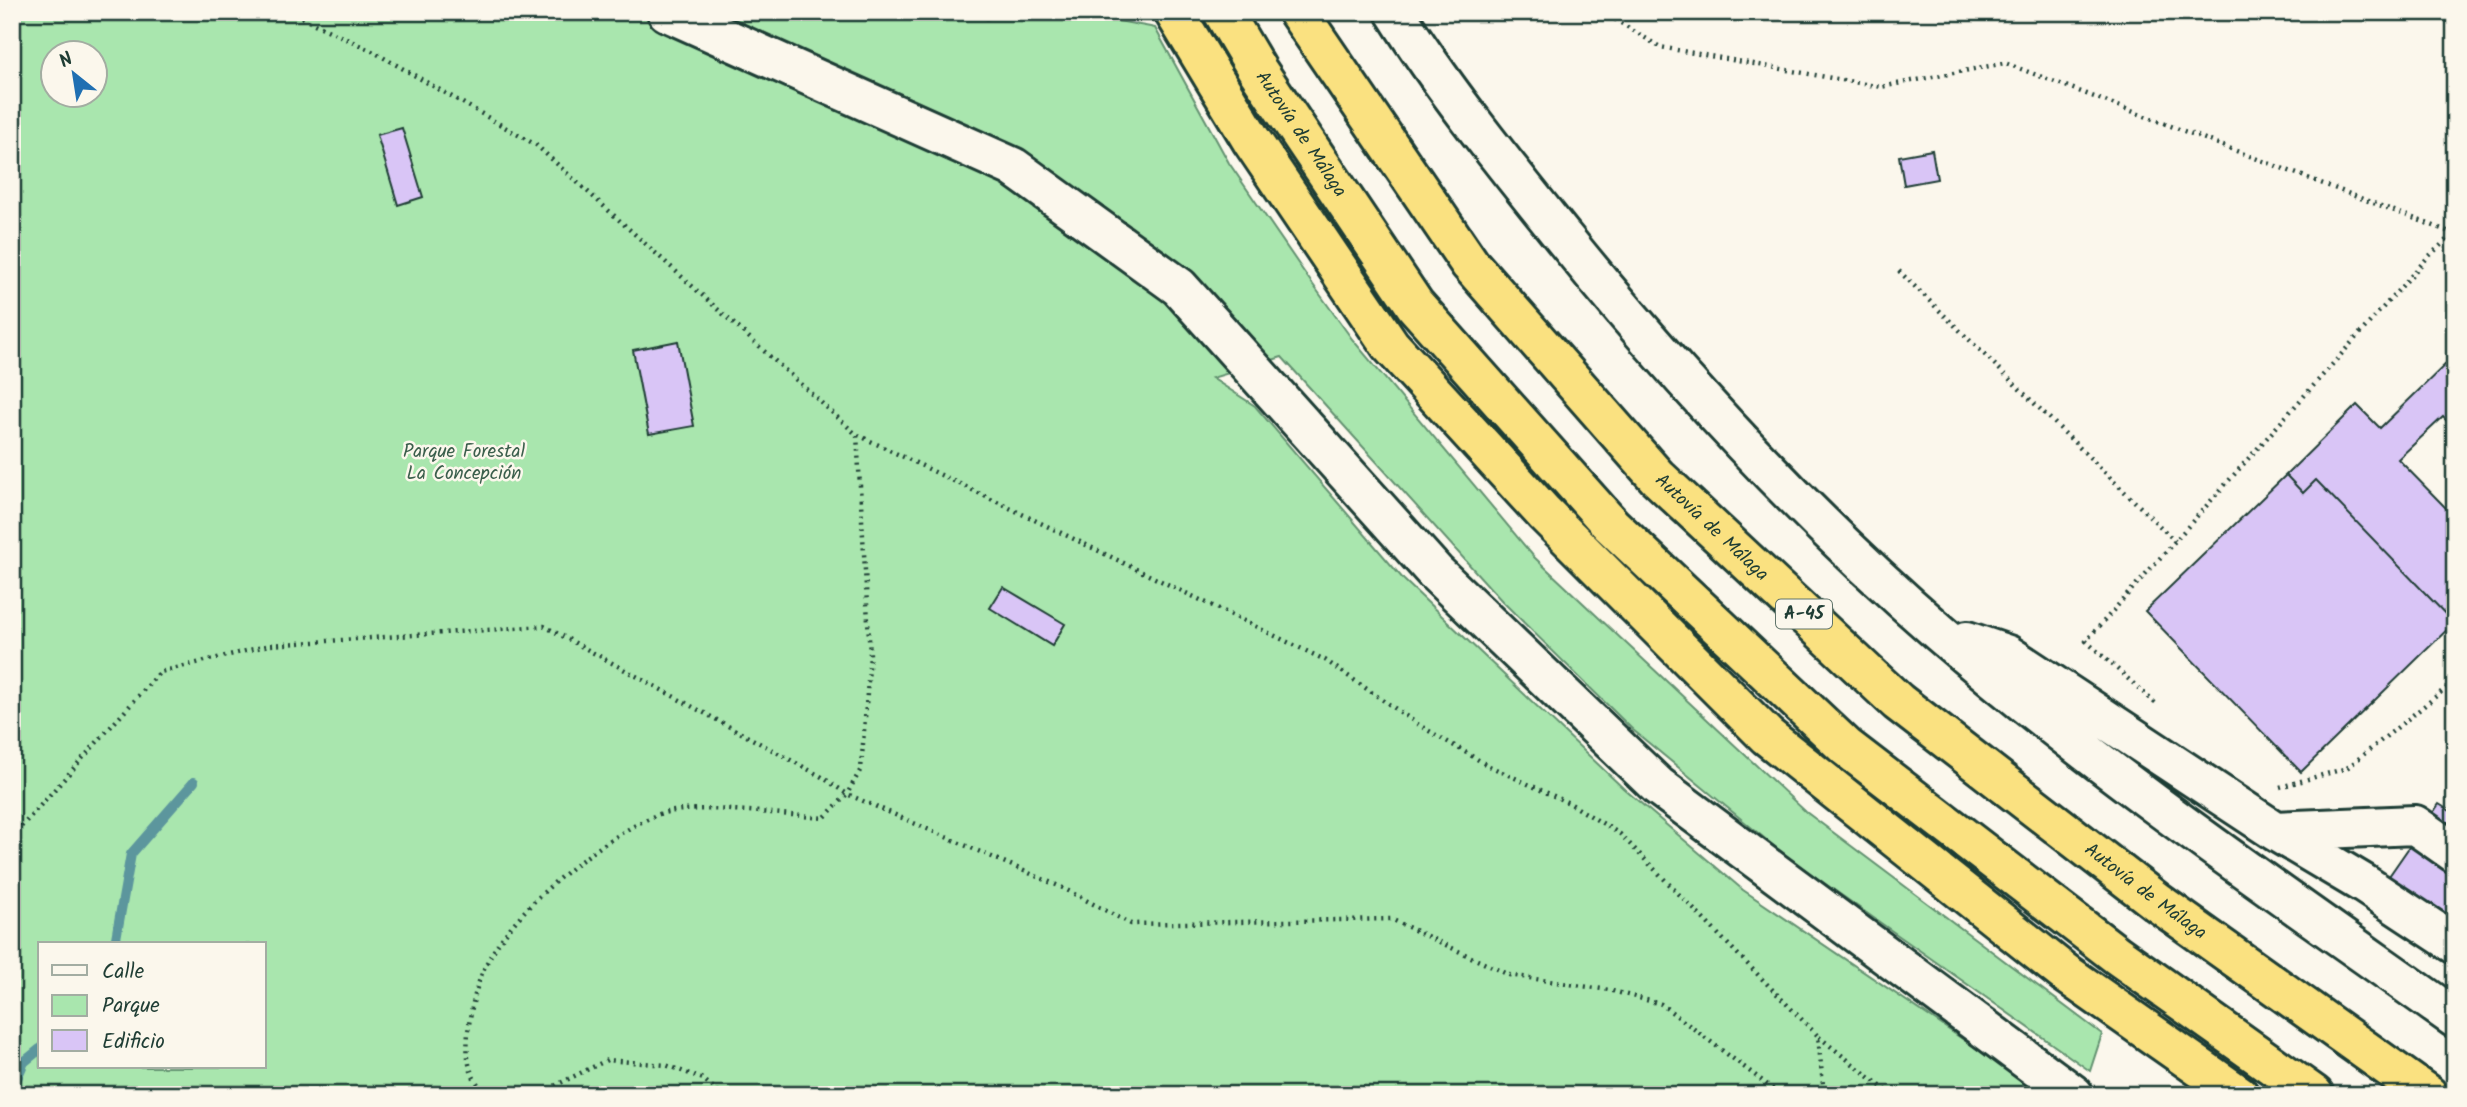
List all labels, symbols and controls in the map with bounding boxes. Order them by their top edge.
north arrow [38,38,108,108]
text: N [54,45,79,77]
street label: Autovía de Málaga [1247,65,1354,204]
park label: Parque Forestal La Concepción [403,437,525,489]
street label: Autovía de Málaga [1647,467,1775,589]
road number: A-45 [1776,600,1832,628]
street label: Autovía de Málaga [2077,836,2213,948]
legend [38,942,266,1068]
text: Calle [102,956,145,989]
text: Parque [102,990,160,1023]
text: Edificio [102,1026,165,1059]

